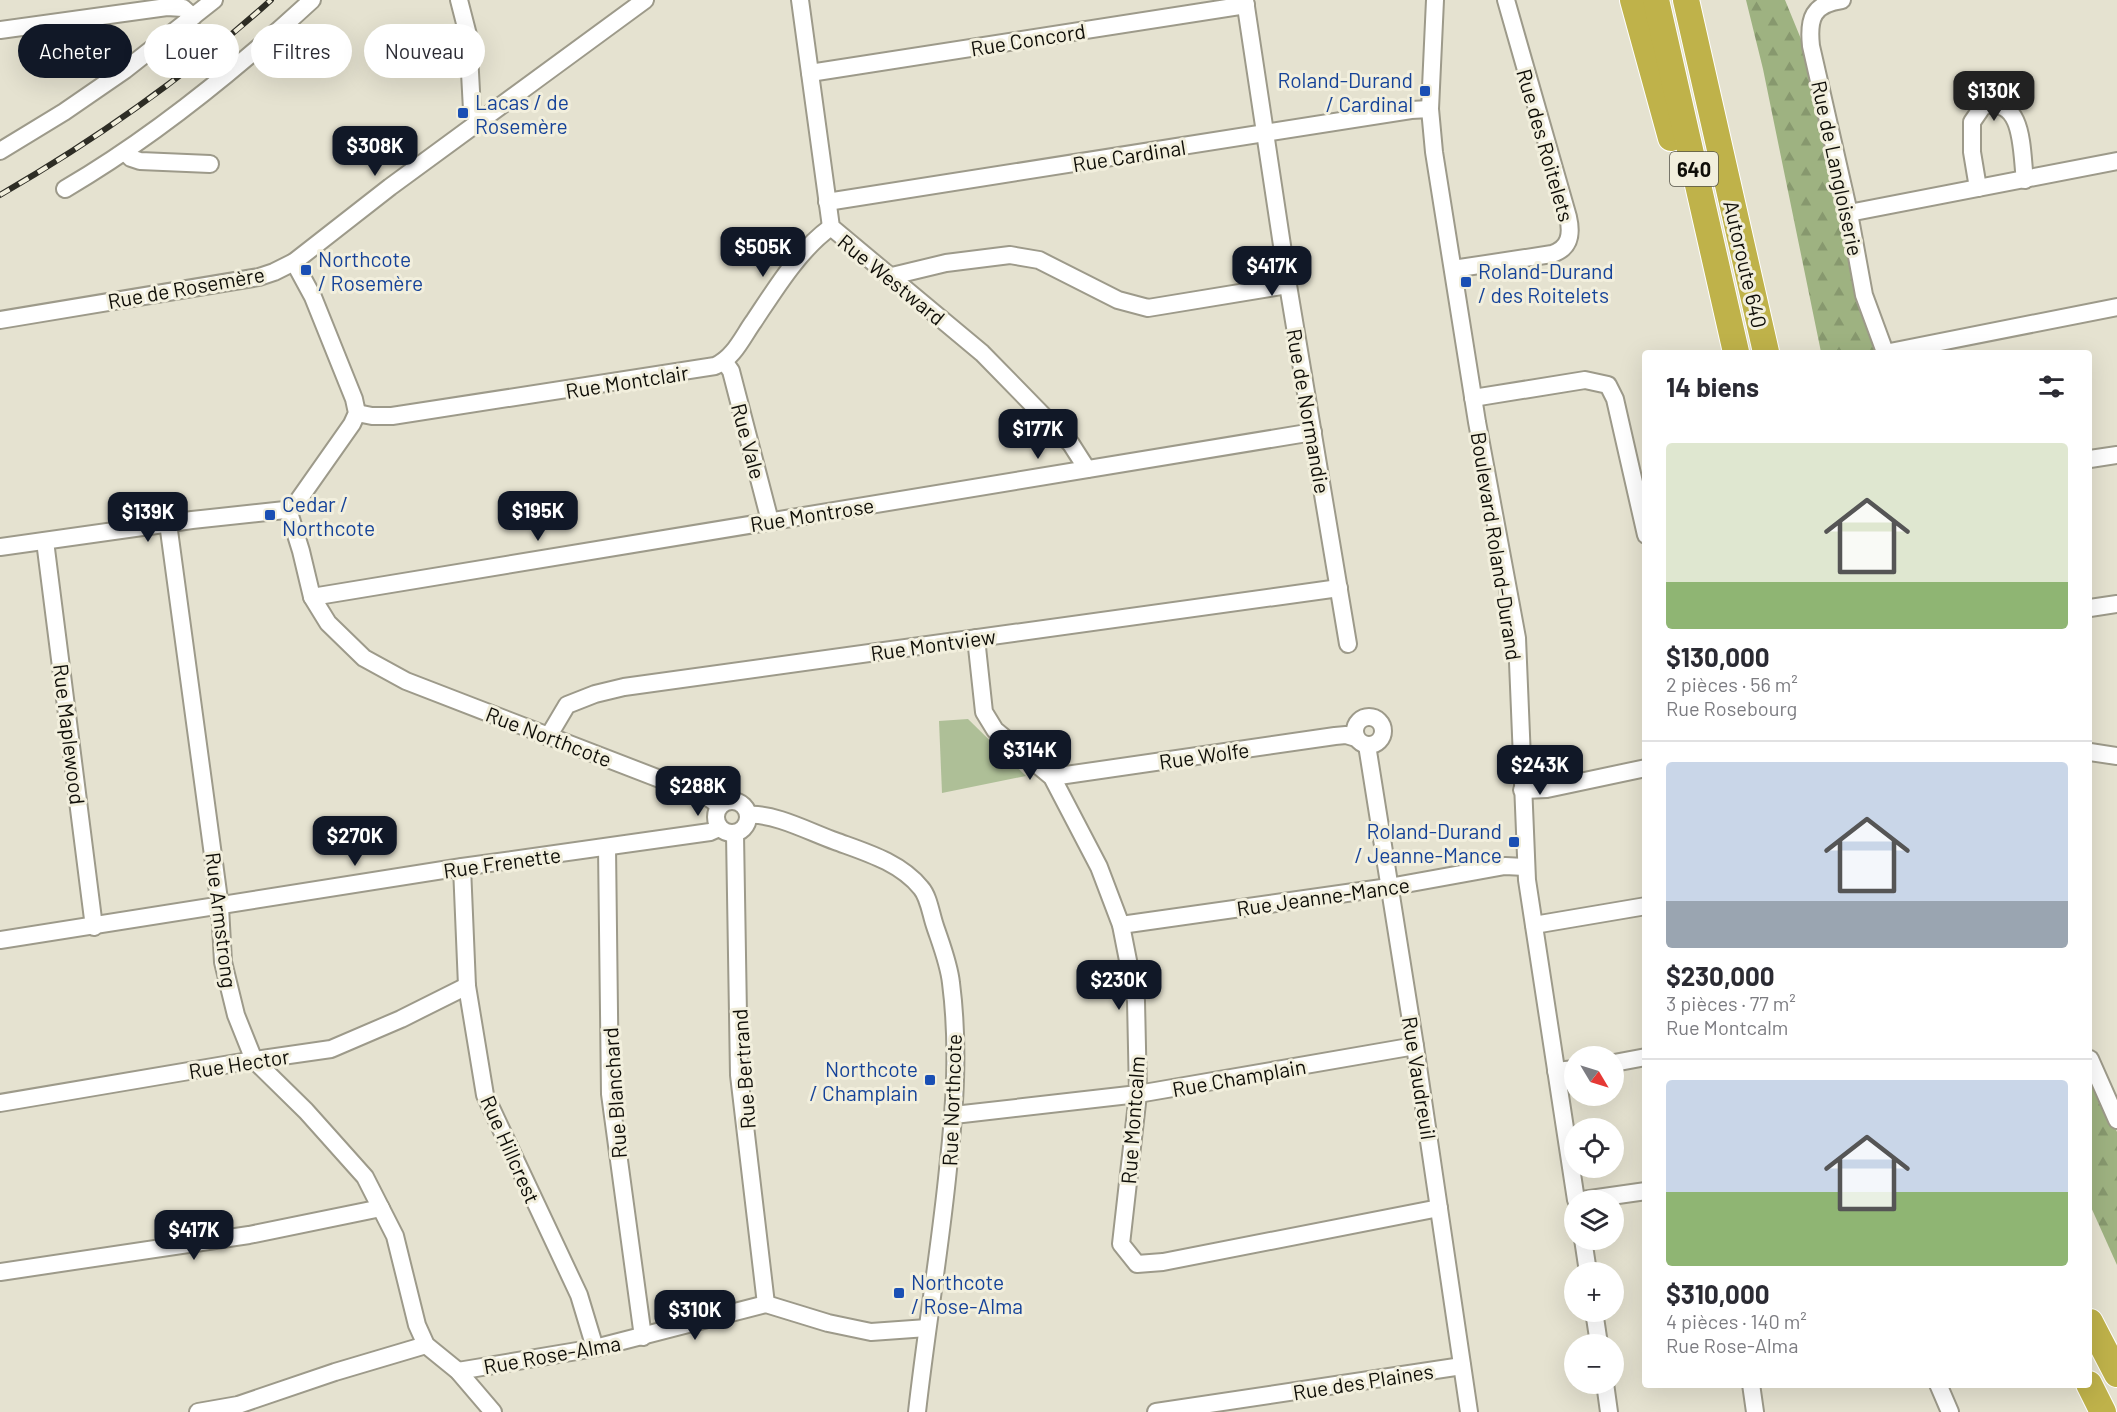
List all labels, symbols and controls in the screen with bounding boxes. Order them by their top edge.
street label: Rue Concord [969,18,1087,60]
chip: Acheter [18,24,132,78]
chip: Louer [144,24,239,78]
chip: Filtres [251,24,352,78]
chip: Nouveau [364,24,485,78]
street label: Rue des Roitelets [1512,66,1580,224]
place label: Roland-Durand / Cardinal [1277,67,1413,116]
pin: $130K [1952,71,2036,122]
street label: Rue de Langloiserie [1807,78,1869,258]
text: $130K [1967,78,2021,102]
marker: Roland-Durand / Cardinal [1418,84,1432,98]
place label: Lacas / de Rosemère [475,89,569,138]
marker: Lacas / de Rosemère [456,106,470,120]
pin: $308K [333,126,417,177]
text: $308K [347,133,403,157]
street label: Rue Cardinal [1071,134,1187,176]
road number: 640 [1670,152,1718,186]
street label: Autoroute 640 [1719,198,1773,330]
pin: $505K [721,227,805,278]
street label: Rue Westward [834,228,950,330]
text: $505K [735,234,791,258]
place label: Northcote / Rosemère [318,246,423,295]
pin: $417K [1230,246,1314,297]
text: $417K [1246,253,1298,277]
place label: Roland-Durand / des Roitelets [1478,258,1614,307]
street label: Rue de Rosemère [106,261,266,313]
marker: Northcote / Rosemère [299,263,313,277]
marker: Roland-Durand / des Roitelets [1459,275,1473,289]
street label: Rue de Normandie [1282,327,1336,495]
street label: Rue Montclair [564,359,691,403]
icon: filters [2035,370,2068,403]
text: 14 biens [1666,371,1759,402]
street label: Rue Vale [727,400,771,482]
pin: $177K [996,409,1080,460]
text: $177K [1013,416,1063,440]
street label: Boulevard Roland-Durand [1467,430,1527,662]
icon: home [1813,482,1921,590]
place label: Cedar / Northcote [282,491,375,540]
pin: $195K [496,491,580,542]
pin: $139K [106,492,190,543]
street label: Rue Montrose [748,492,876,536]
text: $195K [512,498,564,522]
text: $139K [122,499,174,523]
marker: Cedar / Northcote [263,508,277,522]
street label: Rue Montview [869,623,997,665]
text: $130,000 [1666,641,1770,672]
street label: Rue Maplewood [49,662,91,806]
text: 2 pièces · 56 m² [1666,672,1798,696]
text: Rue Rosebourg [1666,696,1797,720]
street label: Rue Northcote [483,701,615,771]
pin: $314K [988,730,1072,781]
street label: Rue Wolfe [1157,736,1251,774]
text: $314K [1003,737,1057,761]
pin: $243K [1498,745,1582,796]
text: $243K [1511,752,1569,776]
pin: $288K [656,766,740,817]
text: $288K [670,773,726,797]
icon: home [1813,801,1921,909]
pin: $270K [313,816,397,867]
place label: Roland-Durand / Jeanne-Mance [1355,818,1502,867]
text: $270K [327,823,383,847]
marker: Roland-Durand / Jeanne-Mance [1507,835,1521,849]
street label: Rue Frenette [442,841,562,883]
street label: Rue Armstrong [201,851,243,989]
street label: Rue Jeanne-Mance [1235,871,1411,921]
pin: $230K [1077,960,1161,1011]
text: $230,000 [1666,960,1775,991]
text: $230K [1090,967,1148,991]
text: 3 pièces · 77 m² [1666,991,1796,1015]
street label: Rue Bertrand [726,1008,760,1130]
street label: Rue Vaudreuil [1398,1015,1442,1141]
text: Rue Montcalm [1666,1015,1788,1039]
street label: Rue Blanchard [597,1027,631,1159]
street label: Rue Northcote [936,1033,966,1167]
street label: Rue Hector [187,1043,292,1083]
north arrow [1564,1046,1624,1106]
map controls [1564,1046,1624,1394]
street label: Rue Champlain [1170,1053,1308,1101]
street label: Rue Montcalm [1115,1055,1149,1185]
place label: Northcote / Champlain [809,1056,918,1105]
marker: Northcote / Champlain [923,1073,937,1087]
street label: Rue Hillcrest [476,1091,546,1207]
button: locate [1564,1118,1624,1178]
icon: home [1813,1119,1921,1227]
button: layers [1564,1190,1624,1250]
pin: $417K [152,1210,236,1261]
text: $417K [168,1217,220,1241]
button: + [1564,1262,1624,1322]
place label: Northcote / Rose-Alma [911,1269,1023,1318]
text: $310,000 [1666,1278,1770,1309]
marker: Northcote / Rose-Alma [892,1286,906,1300]
pin: $310K [653,1290,737,1341]
text: $310K [668,1297,722,1321]
text: 4 pièces · 140 m² [1666,1309,1807,1333]
street label: Rue Rose-Alma [481,1330,623,1378]
text: Rue Rose-Alma [1666,1333,1798,1357]
button: − [1564,1334,1624,1394]
street label: Rue des Plaines [1291,1358,1435,1404]

